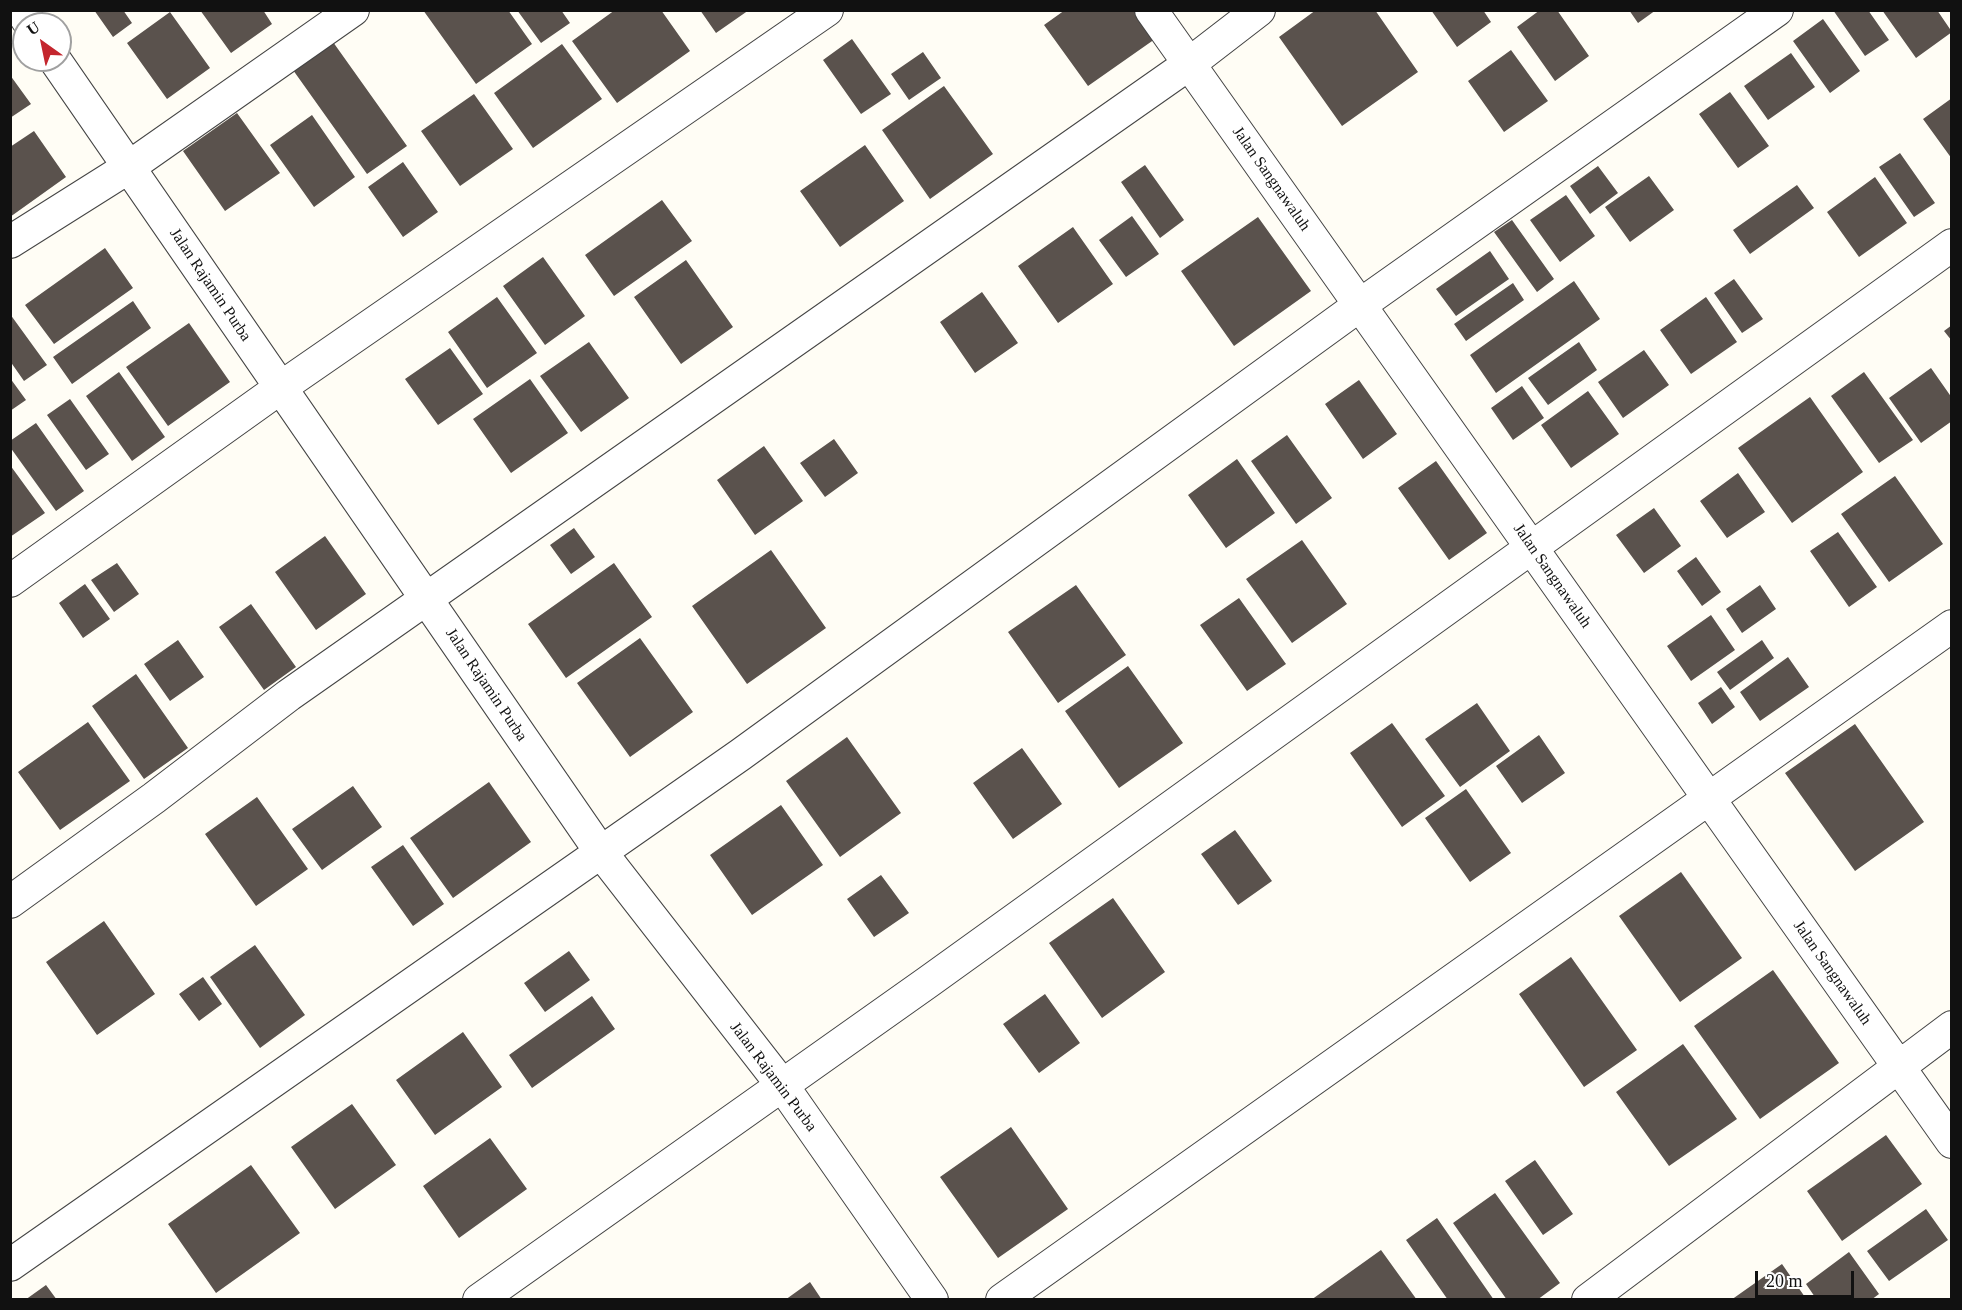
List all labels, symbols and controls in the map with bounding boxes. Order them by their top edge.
north arrow [12,12,72,72]
text: U [24,18,42,38]
street label: Jalan Sangnawaluh [1228,123,1314,235]
street label: Jalan Rajamin Purba [165,225,255,345]
street label: Jalan Sangnawaluh [1509,520,1595,632]
street label: Jalan Rajamin Purba [441,625,531,745]
street label: Jalan Sangnawaluh [1789,917,1875,1029]
street label: Jalan Rajamin Purba [725,1018,821,1136]
scale bar [1758,1259,1857,1297]
text: 20 m [1766,1271,1803,1291]

